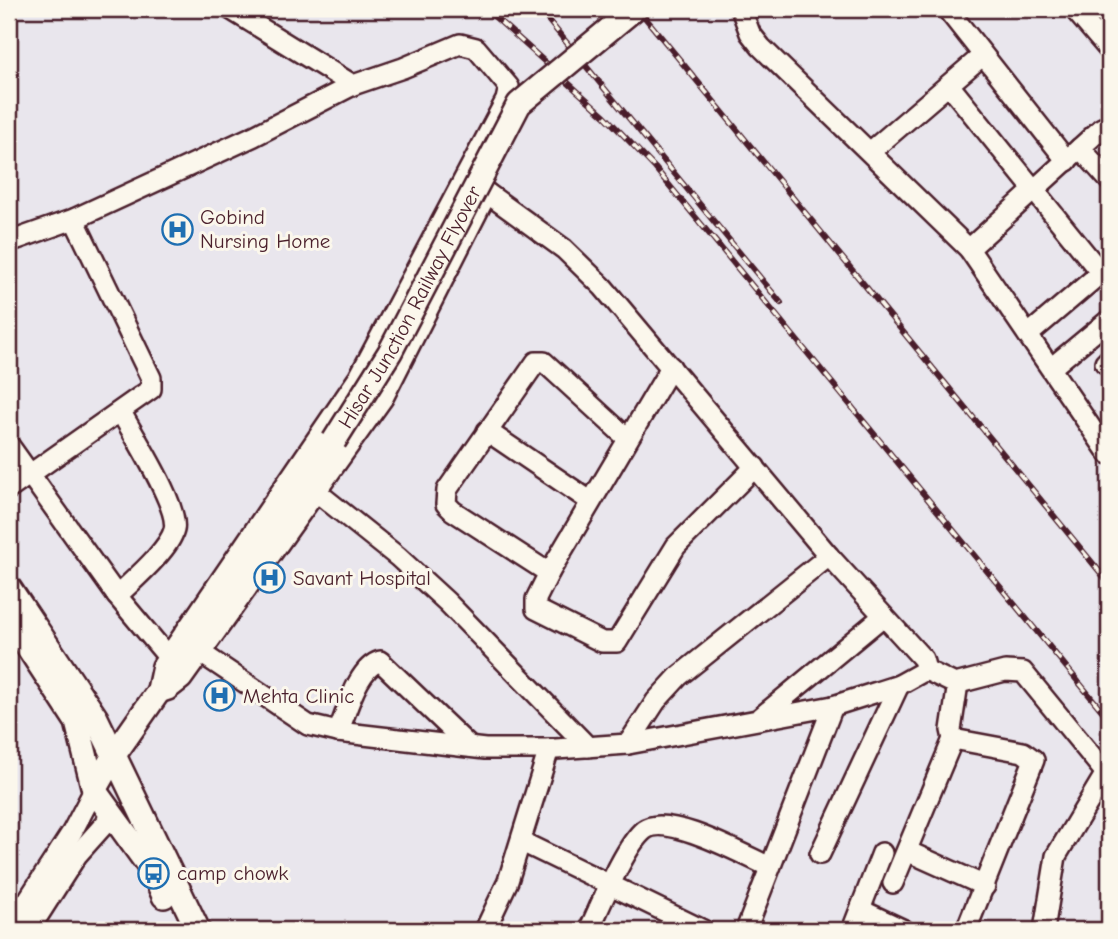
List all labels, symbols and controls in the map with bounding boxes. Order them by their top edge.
street label: Hisar Junction Railway Flyover [333,181,487,433]
place label: Gobind Nursing Home [200,205,330,253]
hospital icon: Gobind Nursing Home [160,212,194,246]
hospital icon: Savant Hospital [253,561,287,595]
place label: Savant Hospital [293,566,431,590]
hospital icon: Mehta Clinic [203,679,237,713]
place label: Mehta Clinic [243,684,354,708]
bus stop icon: camp chowk [137,856,171,890]
place label: camp chowk [177,861,289,885]

